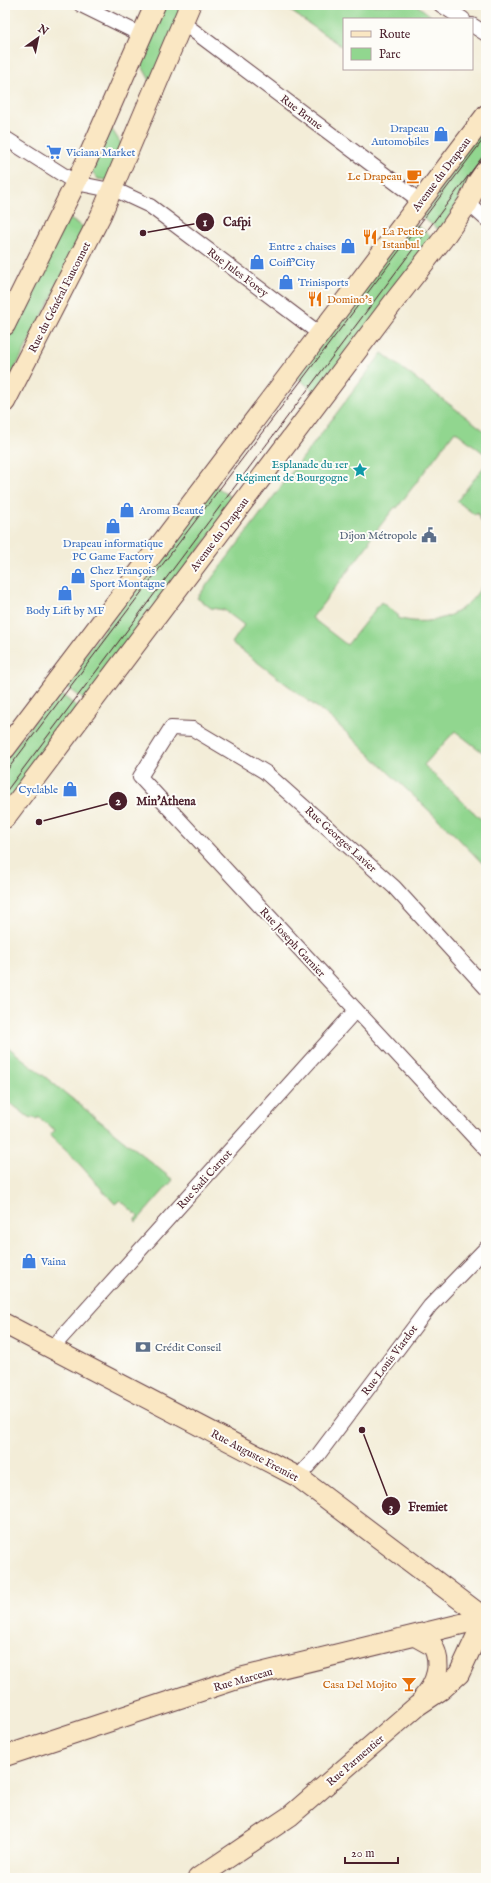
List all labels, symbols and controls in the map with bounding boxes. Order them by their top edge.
north arrow [18,18,58,58]
legend [343,18,473,70]
text: N [34,21,51,39]
text: Route [379,27,411,42]
text: Parc [379,47,401,62]
street label: Rue Brune [277,92,325,133]
place label: Drapeau Automobiles [370,122,429,149]
shop icon: Drapeau Automobiles [432,125,450,143]
street label: Avenue du Drapeau [409,135,474,215]
supermarket icon: Viciana Market [45,143,63,161]
place label: Viciana Market [65,146,135,160]
cafe icon: Le Drapeau [405,167,423,185]
place label: Le Drapeau [348,170,402,184]
callout: Cafpi [195,210,259,234]
text: 1 [203,215,208,230]
text: Cafpi [223,215,252,231]
place label: La Petite Istanbul [382,225,424,252]
restaurant icon: La Petite Istanbul [361,228,379,246]
shop icon: Entre 2 chaises [339,237,357,255]
street label: Rue du Général Fauconnet [26,239,94,355]
place label: Entre 2 chaises [269,240,336,254]
street label: Rue Jules Forey [204,245,271,301]
shop icon: Coiff'City [248,253,266,271]
place label: Coiff'City [269,256,316,270]
shop icon: Trinisports [277,273,295,291]
place label: Trinisports [298,276,348,290]
restaurant icon: Domino's [306,290,324,308]
place label: Domino's [327,293,372,307]
place label: Esplanade du 1er Régiment de Bourgogne [235,458,348,485]
place icon: Esplanade du 1er Régiment de Bourgogne [351,461,369,479]
street label: Avenue du Drapeau [187,495,252,575]
shop icon: Aroma Beauté [118,501,136,519]
place label: Aroma Beauté [138,504,204,518]
shop icon: Drapeau informatique PC Game Factory [104,517,122,535]
public building icon: Dijon Métropole [420,526,438,544]
place label: Dijon Métropole [340,529,417,543]
place label: Drapeau informatique PC Game Factory [63,537,163,564]
place label: Chez François Sport Montagne [90,564,165,591]
shop icon: Chez François Sport Montagne [69,567,87,585]
shop icon: Body Lift by MF [56,584,74,602]
place label: Body Lift by MF [26,604,104,618]
shop icon: Cyclable [61,780,79,798]
place label: Cyclable [19,783,58,797]
callout: Min'Athena [108,789,204,813]
text: 2 [115,794,121,809]
text: Min'Athena [136,794,196,809]
street label: Rue Georges Lavier [302,804,379,876]
street label: Rue Joseph Garnier [256,905,328,980]
street label: Rue Sadi Carnot [174,1147,235,1212]
shop icon: Vaina [20,1252,38,1270]
place label: Vaina [40,1255,66,1269]
street label: Rue Louis Viardot [359,1322,421,1399]
bank icon: Crédit Conseil [134,1338,152,1356]
place label: Crédit Conseil [155,1341,221,1355]
street label: Rue Auguste Fremiet [208,1427,301,1485]
callout: Fremiet [381,1494,456,1518]
text: 3 [389,1500,393,1515]
text: Fremiet [408,1500,449,1515]
street label: Rue Marceau [212,1665,275,1695]
bar icon: Casa Del Mojito [400,1675,418,1693]
place label: Casa Del Mojito [323,1678,397,1692]
street label: Rue Parmentier [324,1732,387,1790]
scale bar [345,1839,398,1865]
text: 20 m [351,1846,374,1861]

